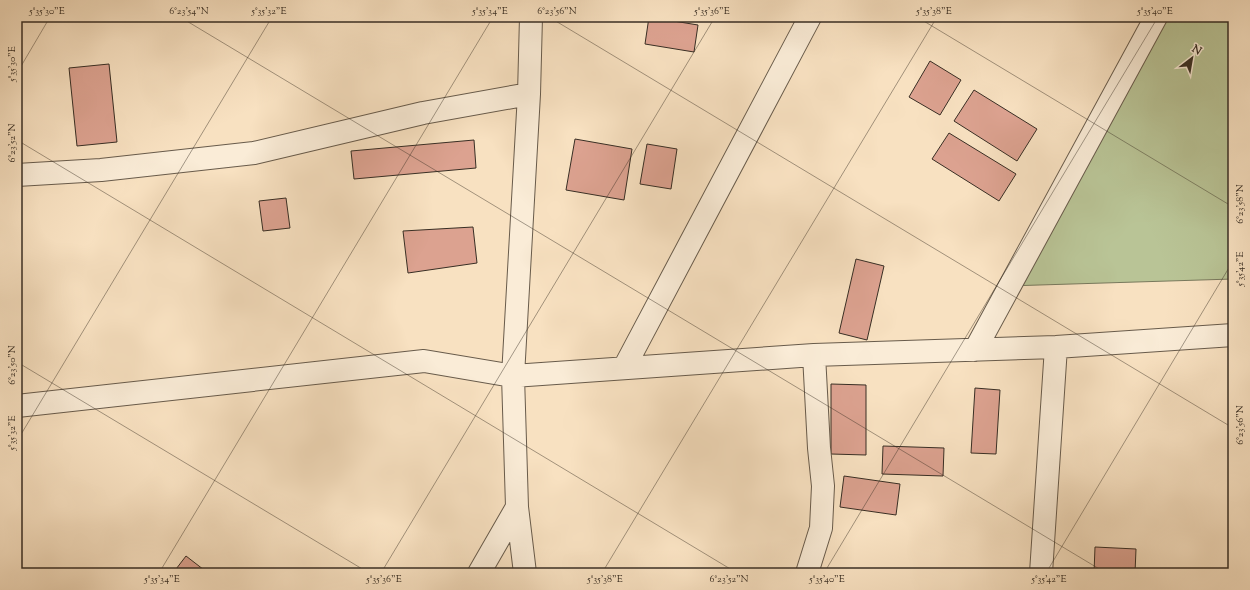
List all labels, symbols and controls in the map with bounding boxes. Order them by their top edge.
text: 5°35'30"E [28,4,65,19]
text: 6°23'54"N [169,4,209,19]
text: 5°35'32"E [251,4,286,19]
text: 5°35'34"E [471,4,508,19]
text: 6°23'56"N [537,4,577,19]
text: 5°35'36"E [693,4,730,19]
text: 5°35'38"E [915,4,952,19]
text: 5°35'40"E [1136,4,1173,19]
north arrow [1172,38,1212,78]
text: N [1188,41,1205,60]
text: 5°35'30"E [5,46,20,83]
text: 6°23'52"N [5,124,20,162]
text: 6°23'58"N [1233,184,1248,224]
text: 5°35'42"E [1233,252,1248,287]
text: 6°23'50"N [5,345,20,385]
text: 6°23'56"N [1233,405,1248,445]
text: 5°35'32"E [5,416,20,451]
text: 5°35'34"E [143,572,180,587]
text: 5°35'36"E [365,572,402,587]
text: 5°35'38"E [586,572,623,587]
text: 6°23'52"N [710,572,748,587]
text: 5°35'40"E [808,572,845,587]
text: 5°35'42"E [1031,572,1066,587]

